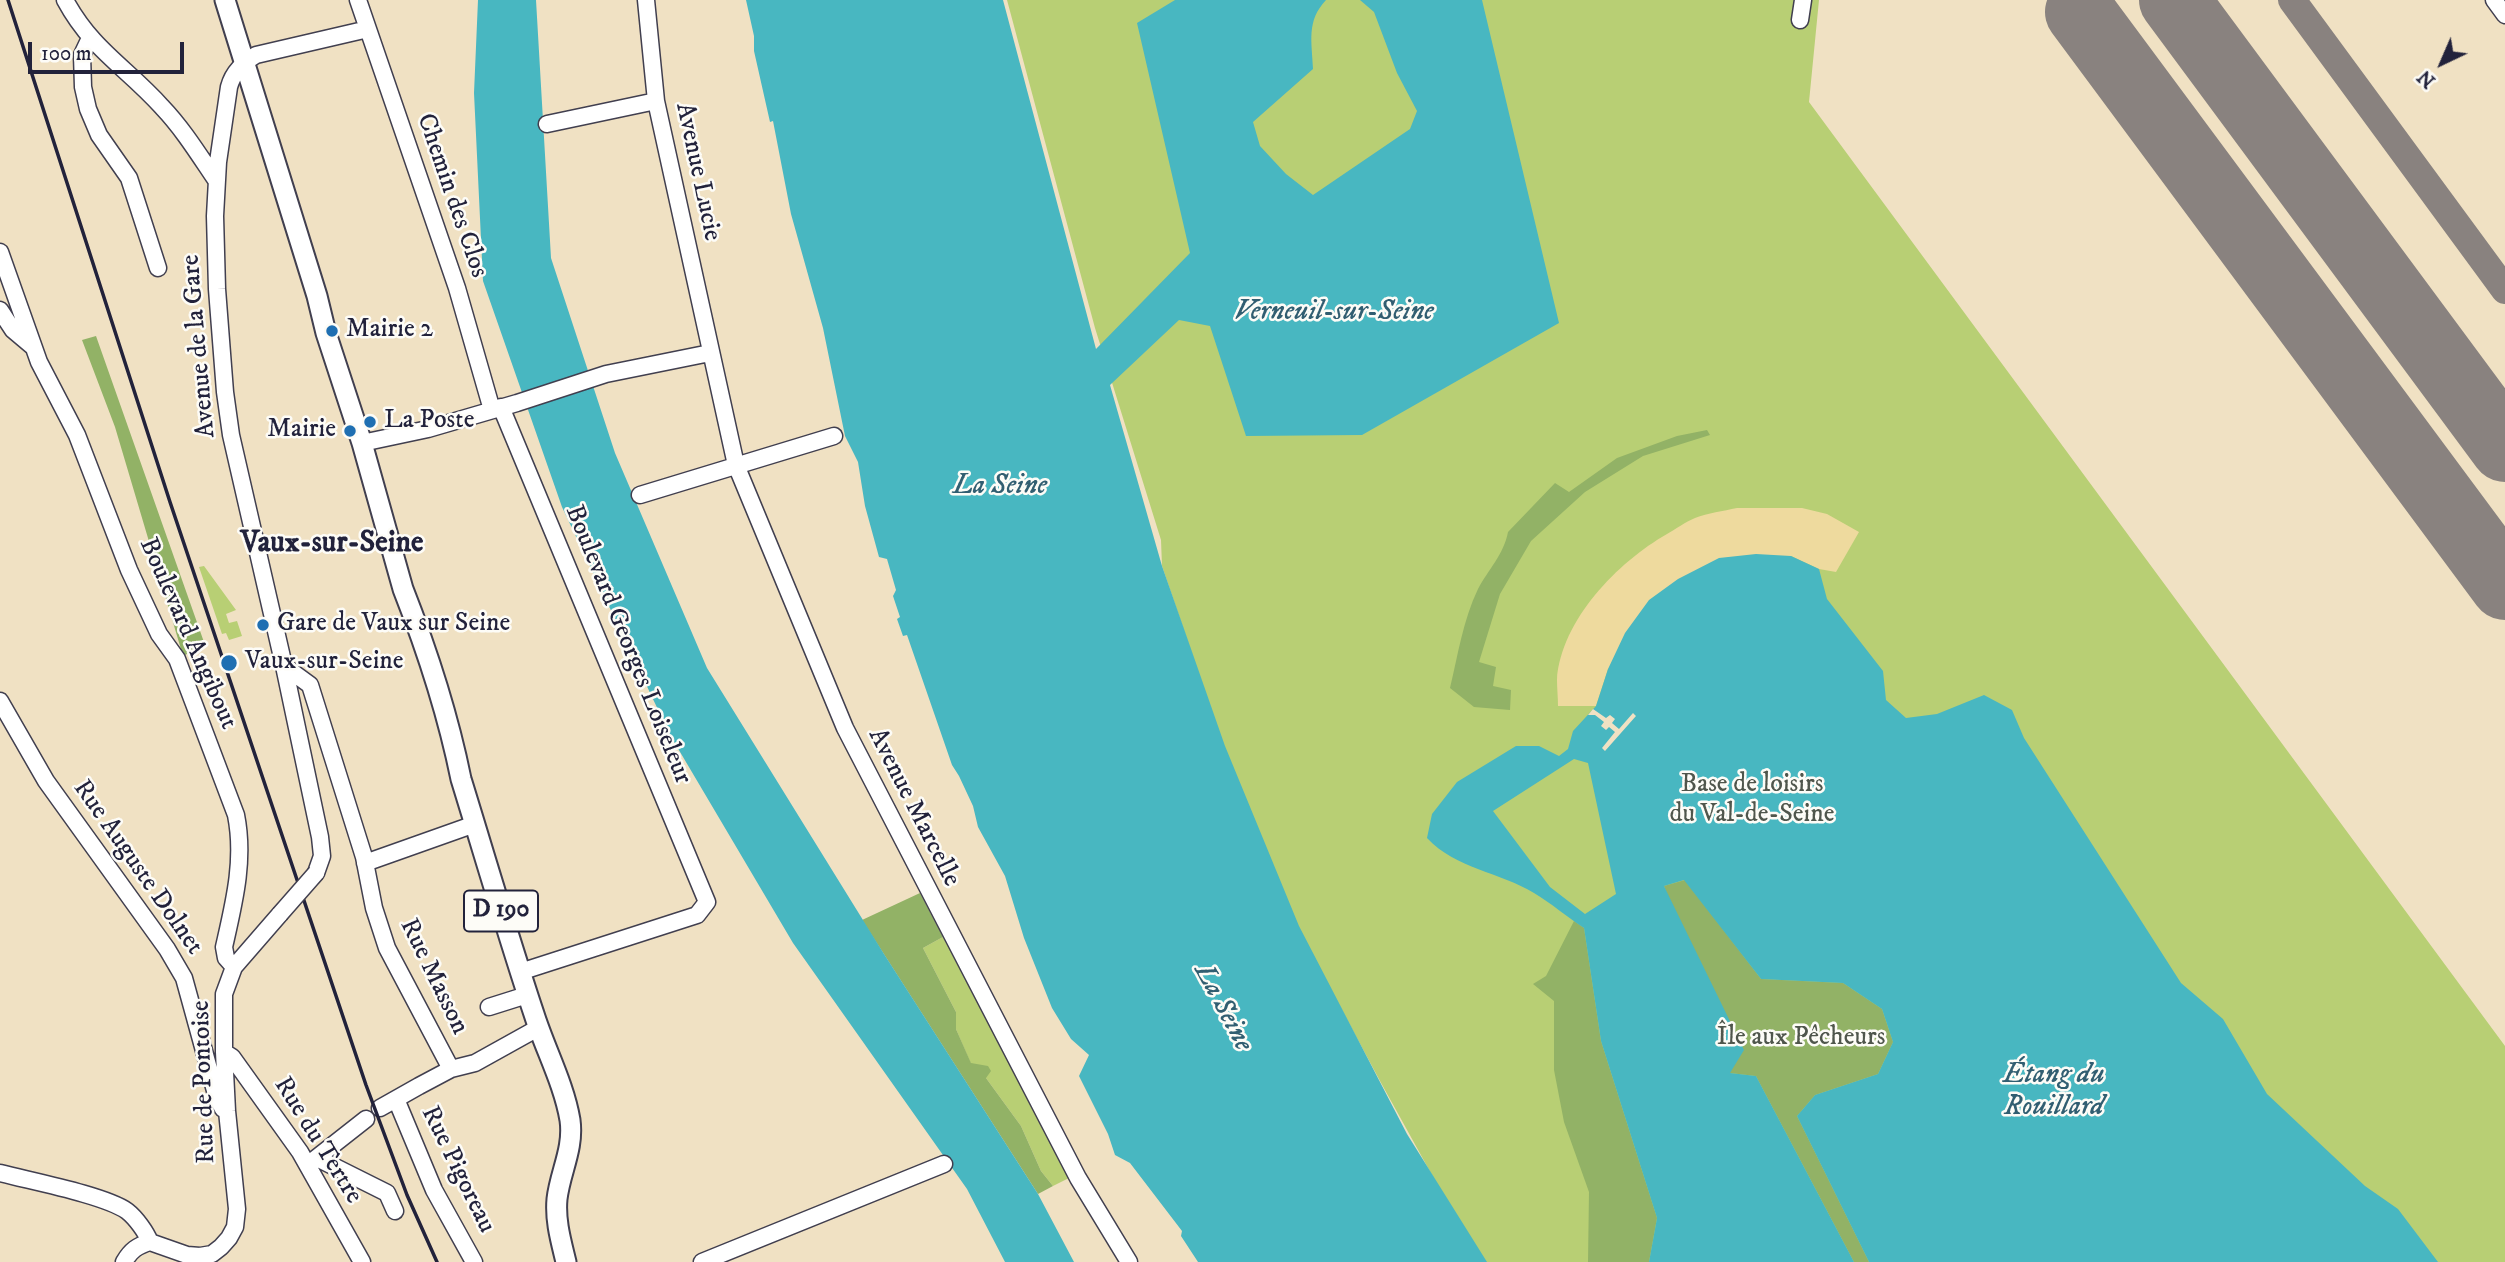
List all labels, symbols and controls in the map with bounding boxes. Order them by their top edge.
scale bar [32,28,187,72]
north arrow [2407,28,2477,98]
text: 100 m [41,41,92,67]
text: N [2413,65,2441,92]
street label: Avenue Lucie [667,100,727,244]
street label: Chemin des Clos [408,110,494,282]
street label: Avenue de la Gare [176,253,224,439]
water label: Verneuil-sur-Seine [1234,296,1434,330]
place label: Mairie 2 [346,315,433,347]
marker: Mairie 2 [324,323,340,339]
place label: La Poste [384,406,474,438]
marker: La Poste [362,414,378,430]
place label: Mairie [267,415,336,447]
marker: Mairie [342,423,358,439]
water label: La Seine [953,470,1047,504]
street label: Boulevard Georges Loiseleur [557,501,697,789]
district label: Vaux-sur-Seine [241,527,423,563]
street label: Boulevard Angibout [131,534,243,734]
place label: Gare de Vaux sur Seine [277,609,510,641]
marker: Gare de Vaux sur Seine [255,617,271,633]
place label: Vaux-sur-Seine [245,647,404,679]
marker: Vaux-sur-Seine [219,653,239,673]
street label: Avenue Marcelle [860,724,966,892]
park label: Base de loisirs du Val-de-Seine [1669,770,1835,832]
street label: Rue Auguste Dolnet [65,775,209,961]
road number: D 190 [464,890,538,931]
street label: Rue Masson [392,914,474,1040]
water label: La Seine [1185,959,1259,1057]
street label: Rue de Pontoise [187,1000,223,1164]
park label: Île aux Pêcheurs [1717,1023,1885,1055]
water label: Étang du Rouillard [2003,1059,2105,1125]
street label: Rue du Tertre [266,1072,368,1210]
street label: Rue Pigoreau [413,1101,501,1239]

